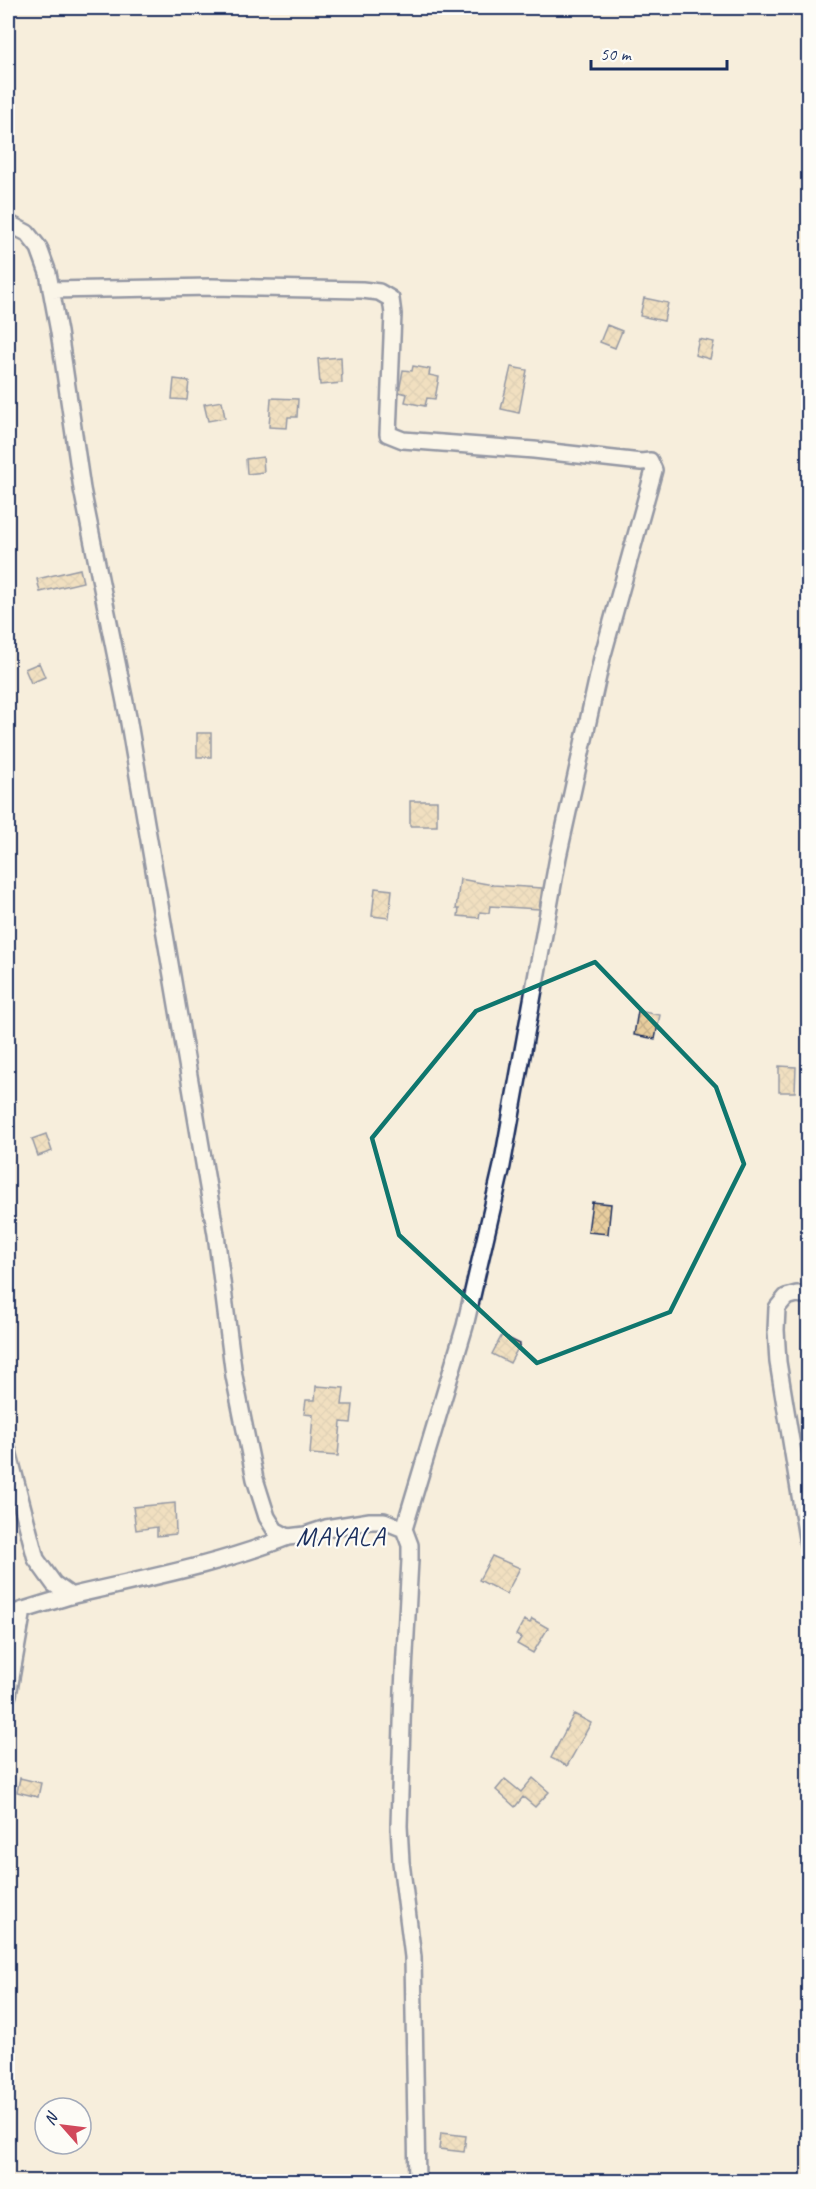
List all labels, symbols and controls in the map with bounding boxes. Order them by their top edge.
scale bar [591,33,728,71]
text: 50 m [600,43,633,65]
district label: MAYALA [296,1519,386,1553]
north arrow [33,2096,93,2156]
text: N [39,2108,63,2128]

